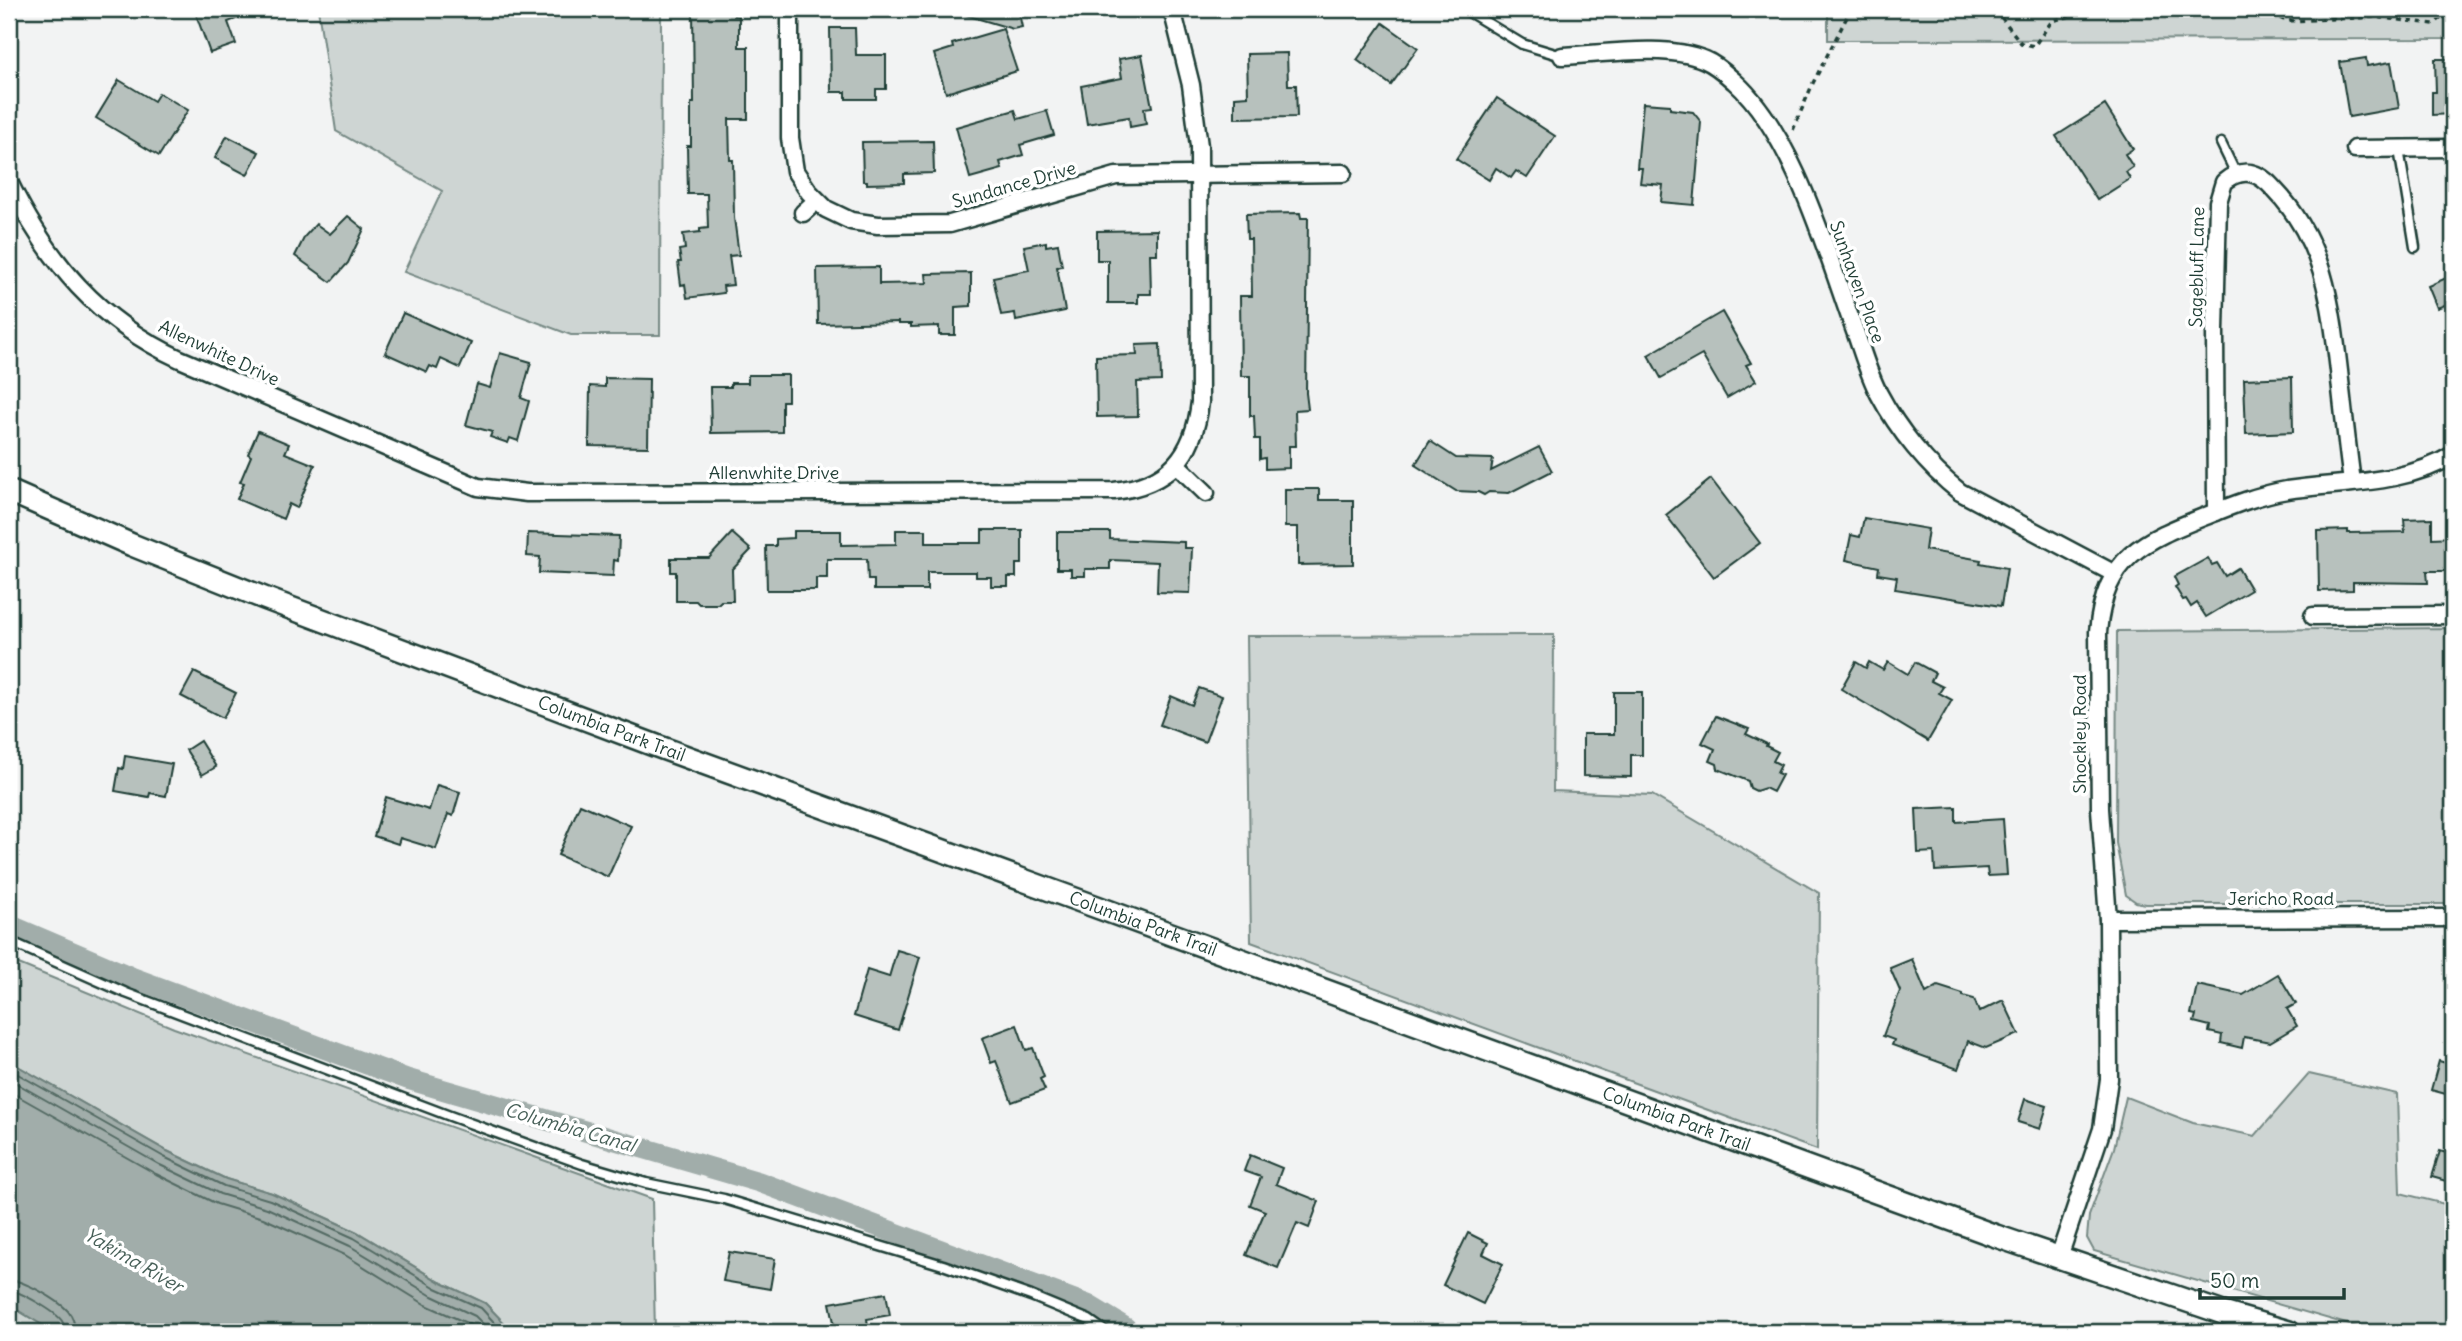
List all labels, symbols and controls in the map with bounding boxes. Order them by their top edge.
street label: Sundance Drive [949,156,1078,213]
street label: Sagebluff Lane [2184,207,2209,327]
street label: Sunhaven Place [1825,218,1890,346]
street label: Allenwhite Drive [155,315,283,391]
street label: Allenwhite Drive [709,461,839,484]
street label: Shockley Road [2068,674,2091,794]
street label: Columbia Park Trail [535,690,689,767]
street label: Columbia Park Trail [1066,886,1220,961]
street label: Jericho Road [2228,887,2335,910]
street label: Columbia Park Trail [1599,1081,1754,1156]
water label: Columbia Canal [502,1097,641,1158]
water label: Yakima River [81,1222,189,1299]
scale bar [2200,1257,2343,1301]
text: 50 m [2210,1267,2259,1294]

